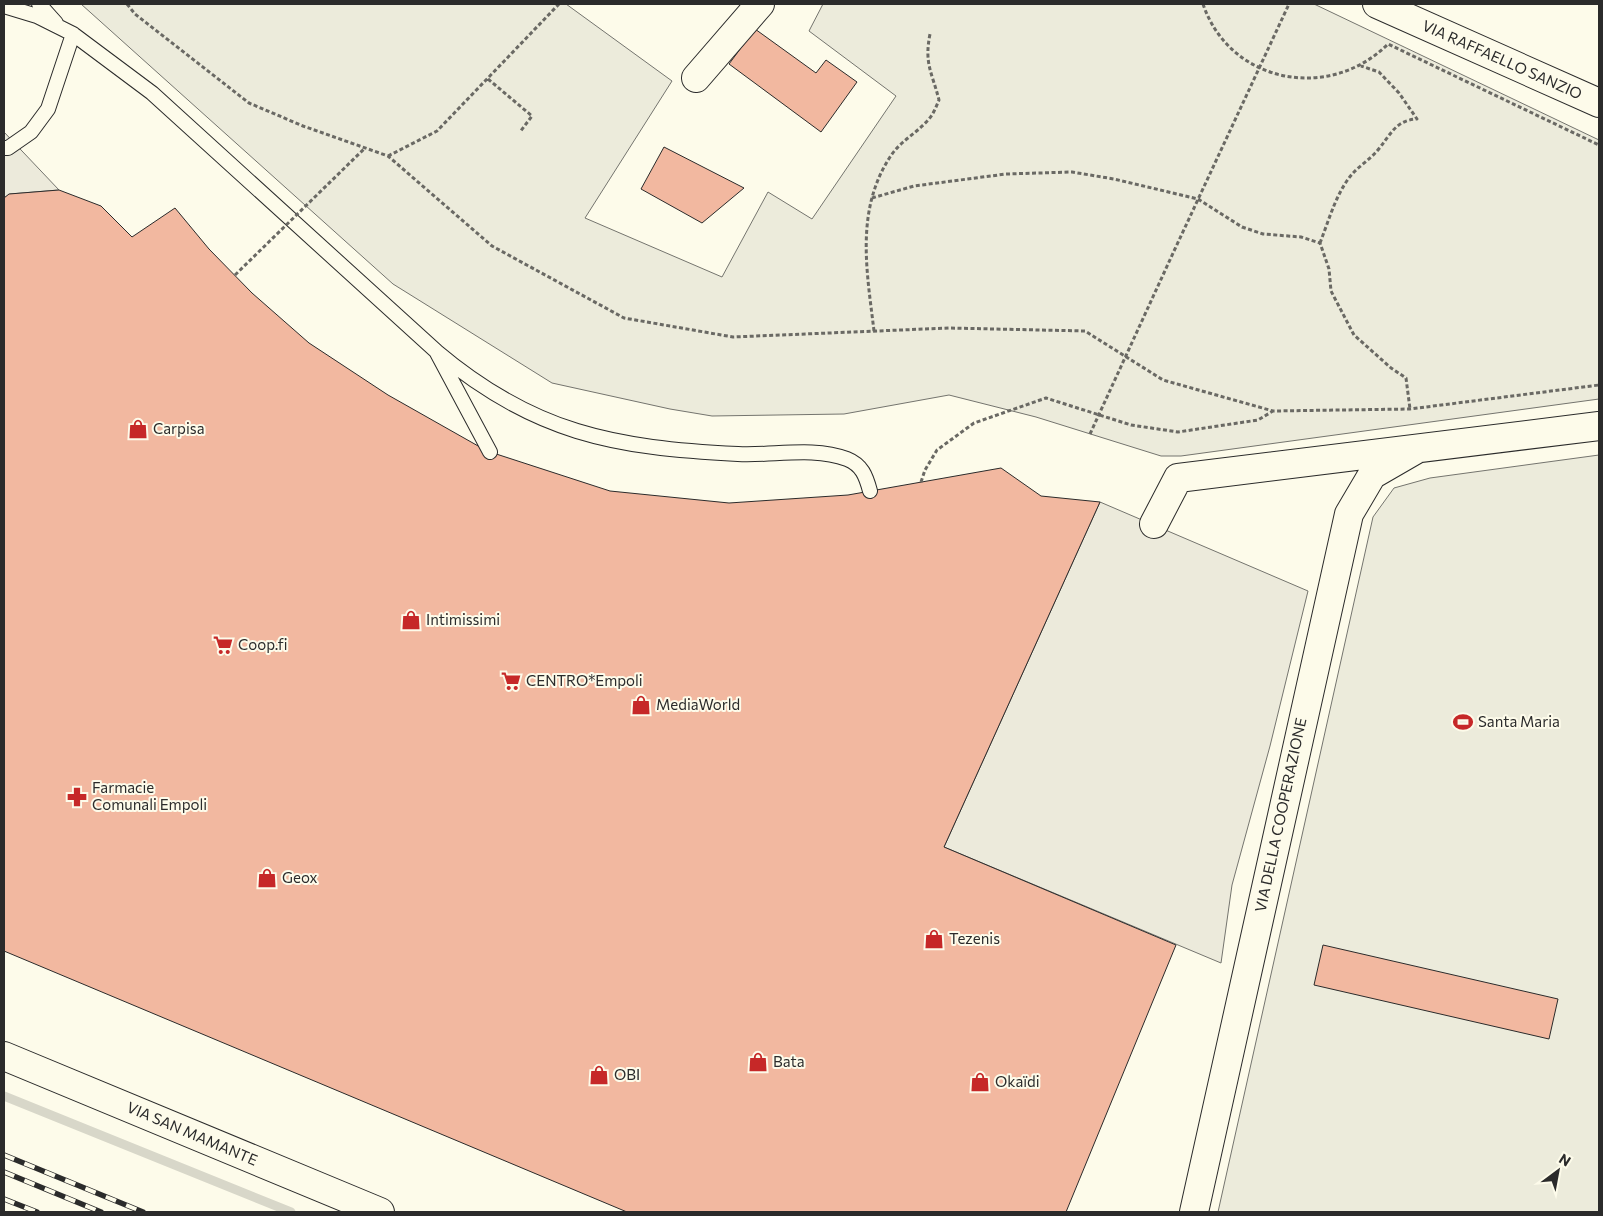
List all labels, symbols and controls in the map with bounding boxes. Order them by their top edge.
street label: VIA RAFFAELLO SANZIO [1420,16,1585,102]
shop icon: Carpisa [127,418,149,440]
place label: Carpisa [153,419,205,437]
shop icon: Intimissimi [400,609,422,631]
place label: Intimissimi [426,610,500,628]
supermarket icon: Coop.fi [212,634,234,656]
place label: Coop.fi [238,635,287,653]
supermarket icon: CENTRO*Empoli [500,670,522,692]
place label: CENTRO*Empoli [526,671,643,689]
shop icon: MediaWorld [630,694,652,716]
place label: MediaWorld [656,695,740,713]
sports icon: Santa Maria [1452,711,1474,733]
place label: Santa Maria [1478,712,1560,730]
street label: VIA DELLA COOPERAZIONE [1251,716,1309,914]
place label: Farmacie Comunali Empoli [92,778,207,813]
pharmacy icon: Farmacie Comunali Empoli [66,786,88,808]
shop icon: Geox [256,867,278,889]
place label: Geox [282,868,318,886]
shop icon: Tezenis [923,928,945,950]
place label: Tezenis [949,929,1000,947]
shop icon: Bata [747,1051,769,1073]
place label: Bata [773,1052,805,1070]
shop icon: OBI [588,1064,610,1086]
place label: OBI [614,1065,640,1083]
shop icon: Okaïdi [969,1071,991,1093]
place label: Okaïdi [995,1072,1040,1090]
street label: VIA SAN MAMANTE [124,1097,261,1169]
north arrow [1533,1146,1583,1196]
text: N [1556,1150,1574,1170]

